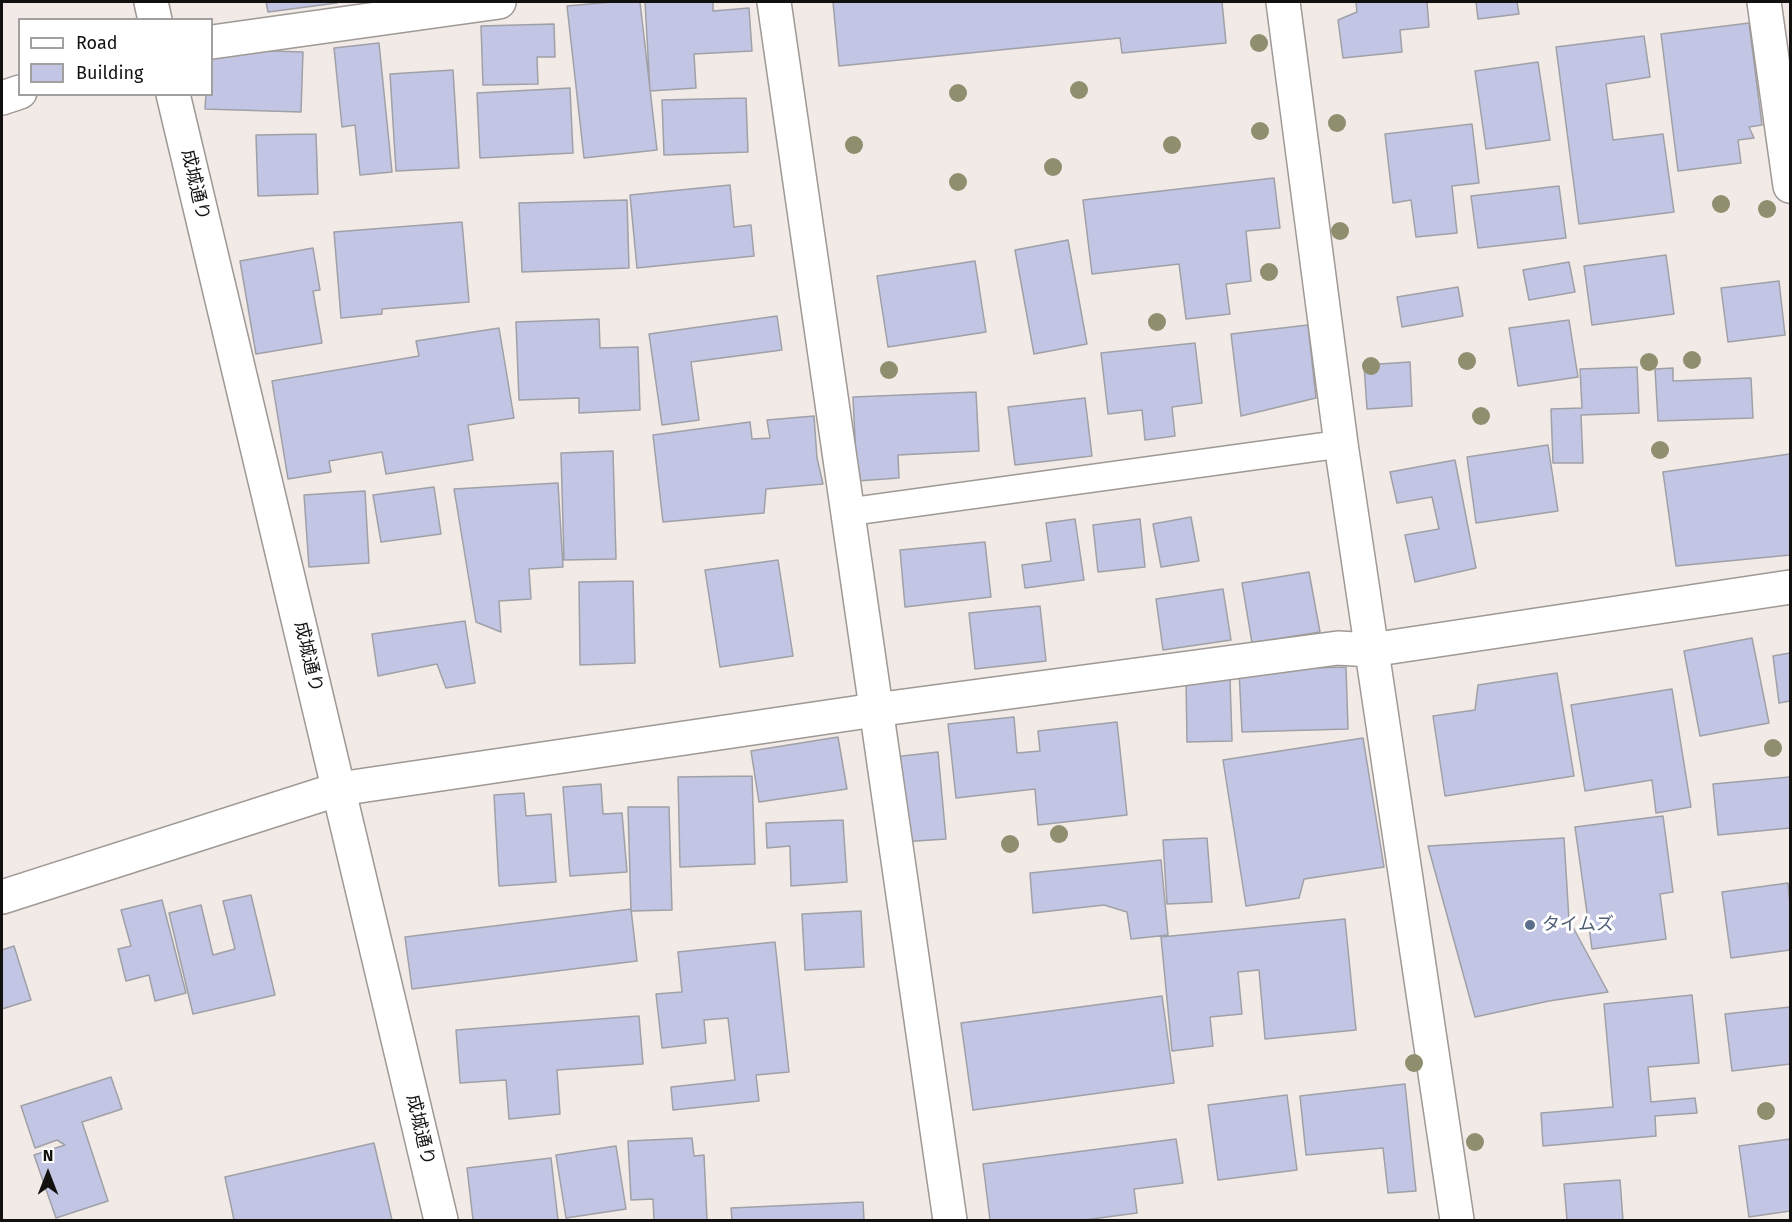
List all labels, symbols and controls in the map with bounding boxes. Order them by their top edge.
legend [18,18,213,96]
text: Road [76,32,118,54]
text: Building [76,62,143,84]
street label: 成城通り [176,147,214,223]
street label: 成城通り [289,619,327,695]
place label: タイムズ [1542,914,1614,936]
marker: タイムズ [1523,918,1537,932]
street label: 成城通り [401,1092,439,1168]
north arrow [18,1144,78,1204]
text: N [43,1146,53,1165]

